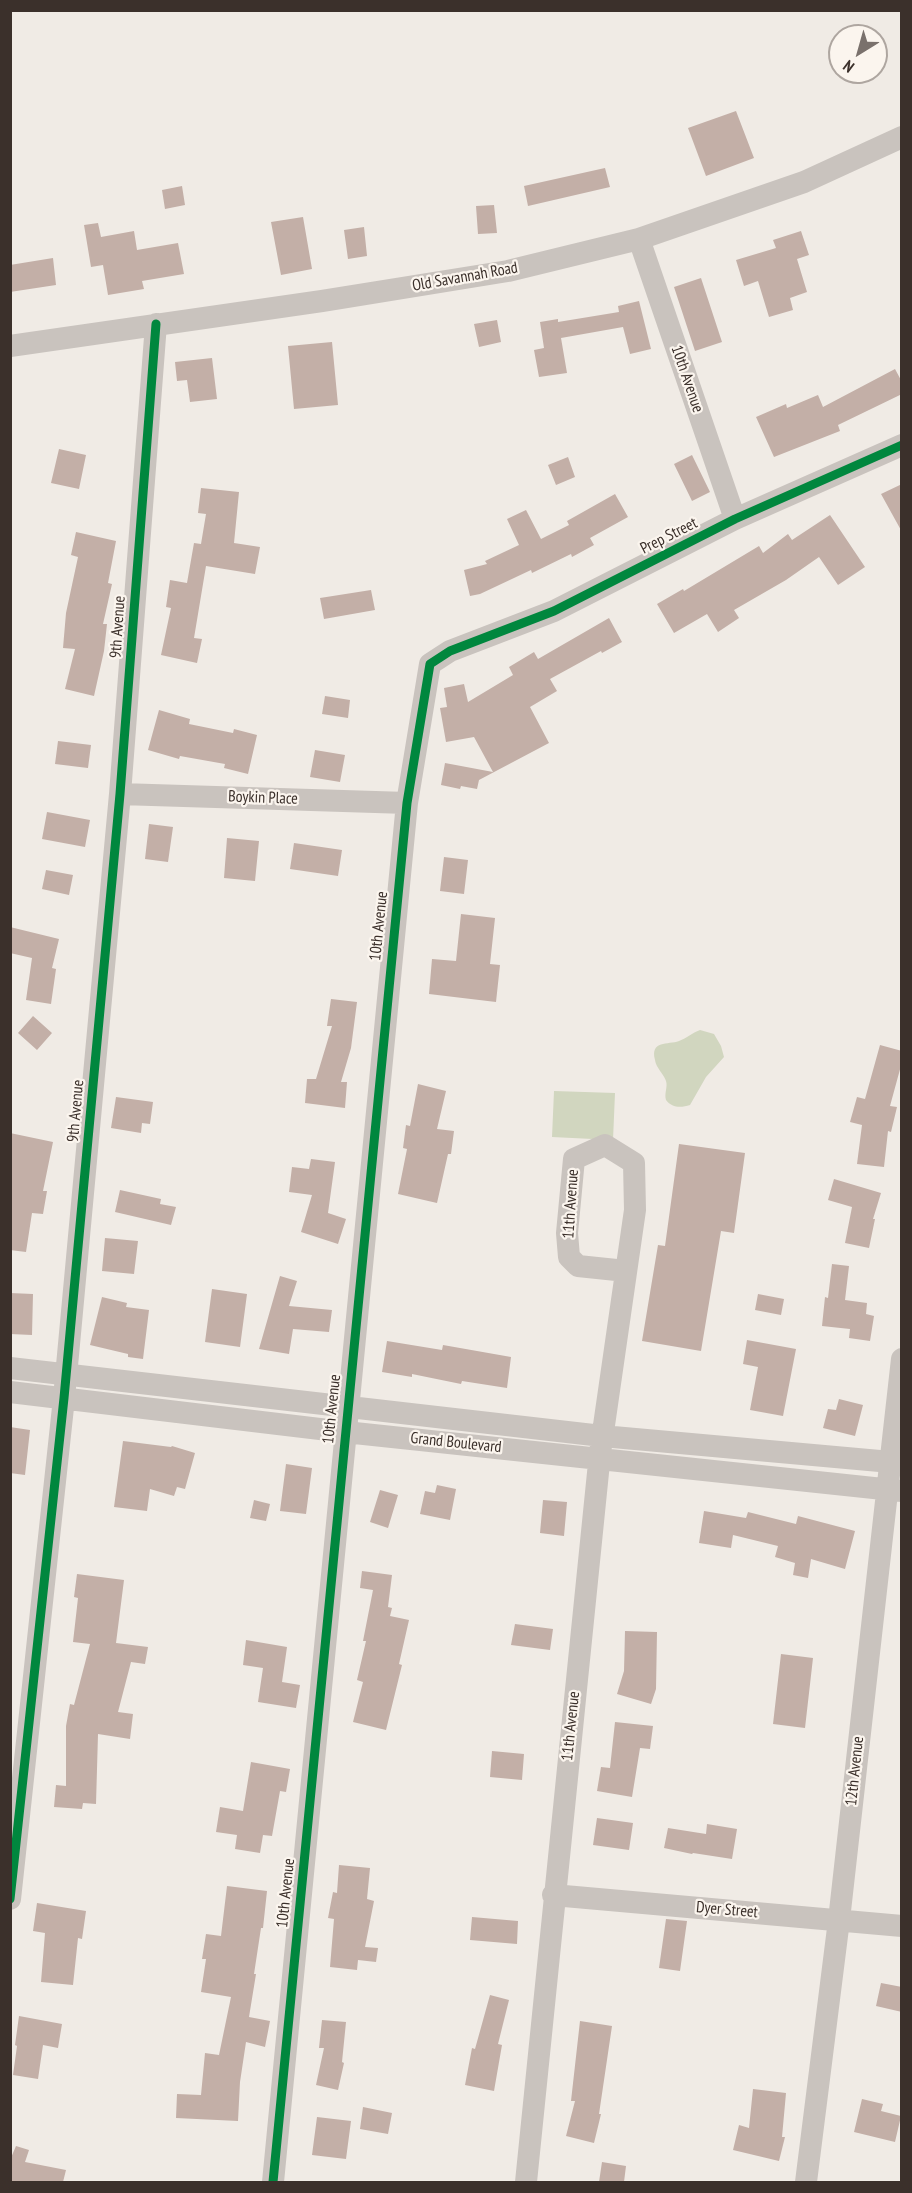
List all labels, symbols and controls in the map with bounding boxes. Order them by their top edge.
north arrow [828,24,888,84]
text: N [839,56,858,77]
street label: Old Savannah Road [411,258,519,296]
street label: 10th Avenue [667,343,707,415]
street label: Prep Street [637,514,701,558]
street label: 9th Avenue [106,595,130,659]
street label: Boykin Place [228,787,298,809]
street label: 10th Avenue [366,890,392,962]
street label: 9th Avenue [64,1079,88,1143]
street label: 11th Avenue [559,1169,583,1239]
street label: 10th Avenue [319,1373,345,1445]
street label: Grand Boulevard [410,1429,502,1457]
street label: 11th Avenue [558,1690,584,1762]
street label: 12th Avenue [842,1735,868,1807]
street label: 10th Avenue [273,1857,299,1929]
street label: Dyer Street [695,1898,759,1922]

